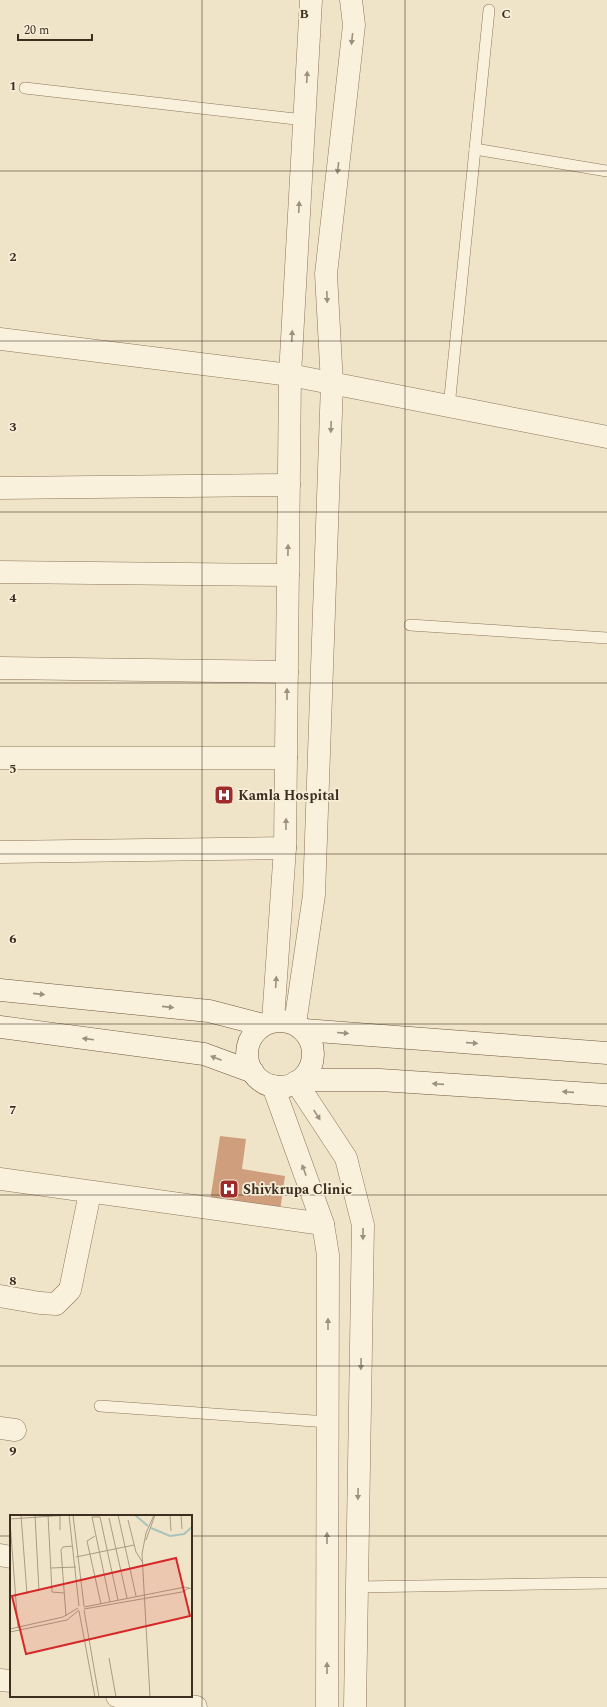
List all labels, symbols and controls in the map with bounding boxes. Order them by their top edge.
text: B [299,4,309,24]
text: C [501,4,511,24]
scale bar [18,16,92,42]
text: 20 m [24,21,49,40]
one-way arrow [349,33,355,45]
one-way arrow [303,71,310,83]
text: 1 [9,76,17,96]
one-way arrow [335,162,341,174]
one-way arrow [296,201,303,213]
text: 2 [9,247,17,267]
one-way arrow [324,291,330,304]
one-way arrow [289,329,295,342]
text: 3 [9,417,17,437]
one-way arrow [328,421,334,434]
one-way arrow [285,543,291,556]
text: 4 [9,588,17,608]
one-way arrow [284,687,290,700]
text: 5 [9,759,17,779]
hospital icon: Kamla Hospital [213,784,235,806]
place label: Kamla Hospital [238,785,340,806]
one-way arrow [282,818,289,830]
text: 6 [9,929,17,949]
one-way arrow [272,976,279,988]
one-way arrow [33,990,45,997]
one-way arrow [162,1004,174,1010]
one-way arrow [337,1030,349,1037]
one-way arrow [82,1035,94,1042]
one-way arrow [466,1040,478,1047]
one-way arrow [210,1055,222,1061]
one-way arrow [432,1080,444,1087]
one-way arrow [562,1089,574,1096]
text: 7 [9,1100,17,1120]
one-way arrow [313,1110,321,1120]
one-way arrow [300,1163,306,1175]
hospital icon: Shivkrupa Clinic [218,1178,240,1200]
place label: Shivkrupa Clinic [243,1179,352,1200]
one-way arrow [360,1228,366,1241]
text: 8 [9,1271,17,1291]
one-way arrow [325,1317,331,1330]
one-way arrow [357,1358,364,1370]
text: 9 [9,1441,17,1461]
one-way arrow [355,1488,361,1501]
inset map [10,1515,192,1697]
one-way arrow [324,1531,330,1544]
one-way arrow [324,1661,330,1674]

